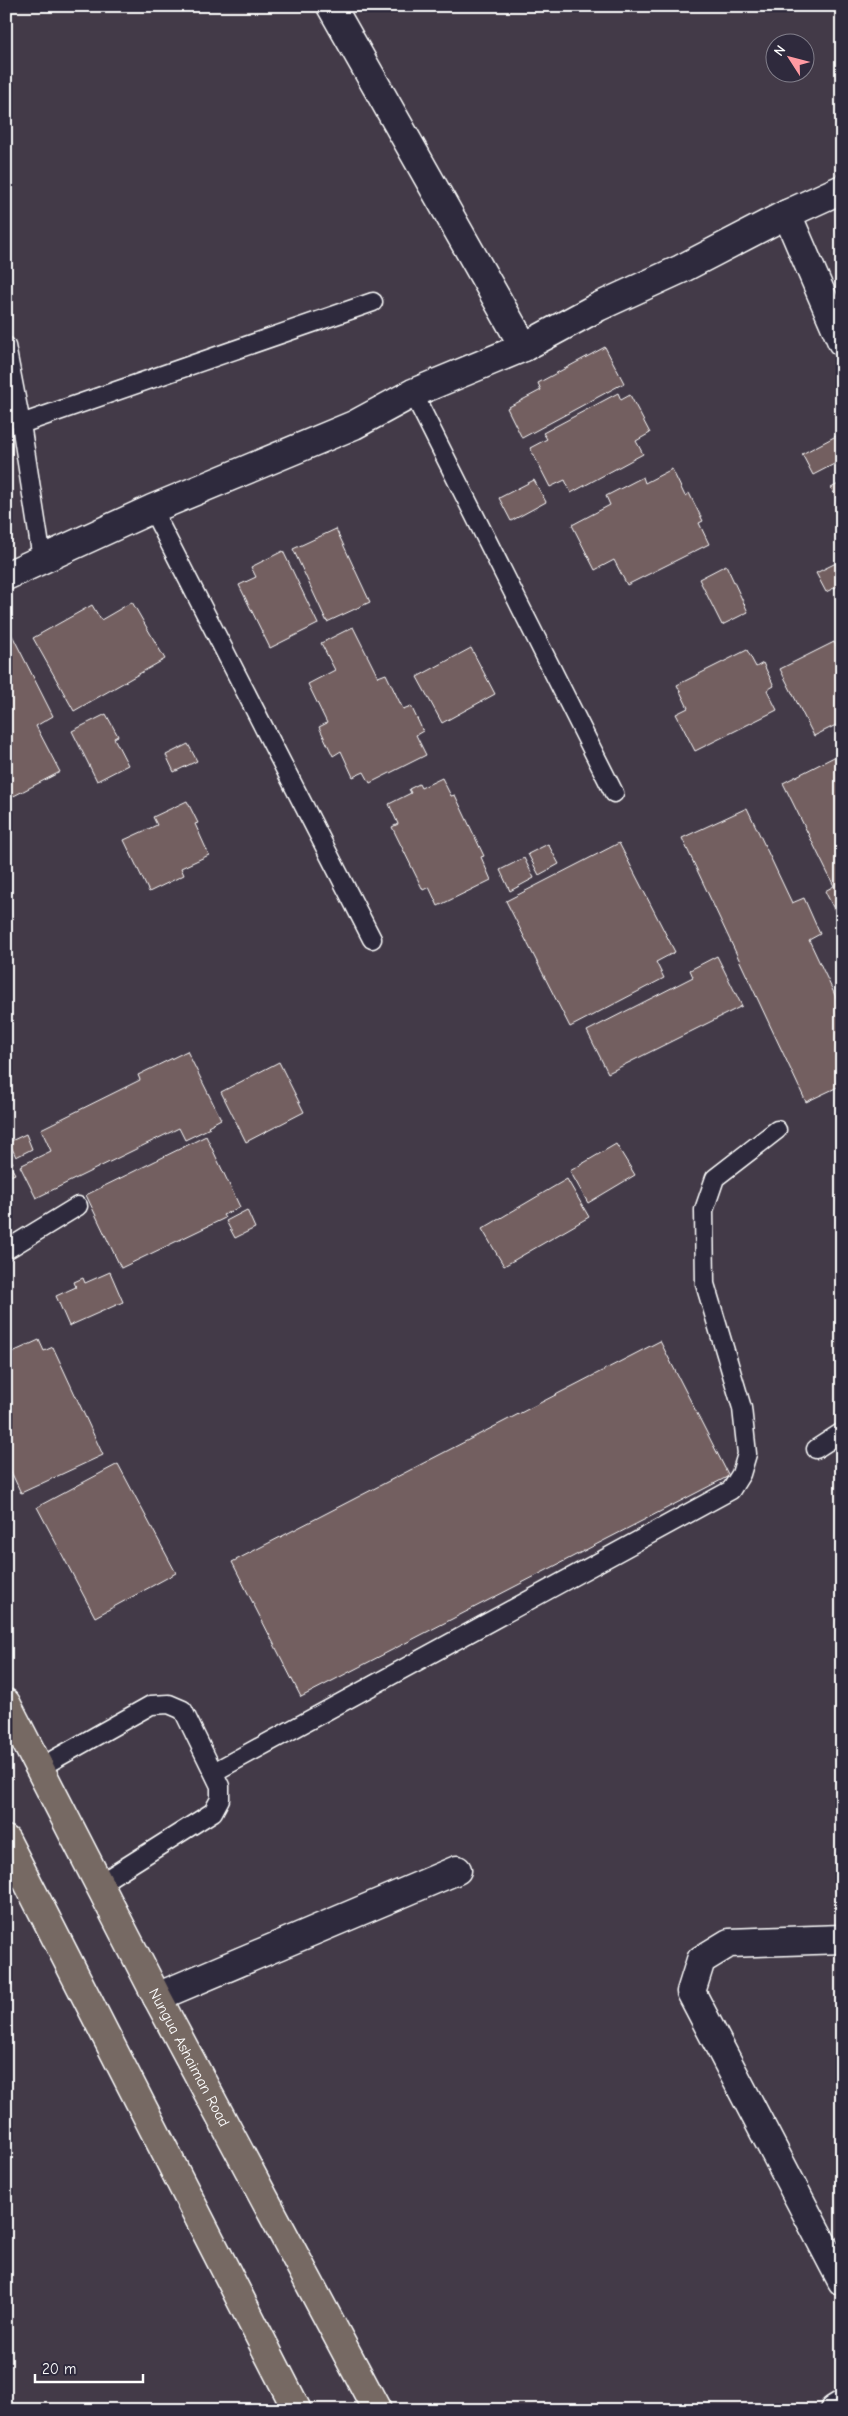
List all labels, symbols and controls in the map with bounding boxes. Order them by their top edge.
north arrow [766,32,816,82]
text: N [770,42,789,59]
street label: Nungua Ashaiman Road [145,1985,233,2130]
scale bar [35,2351,142,2383]
text: 20 m [42,2360,76,2378]

